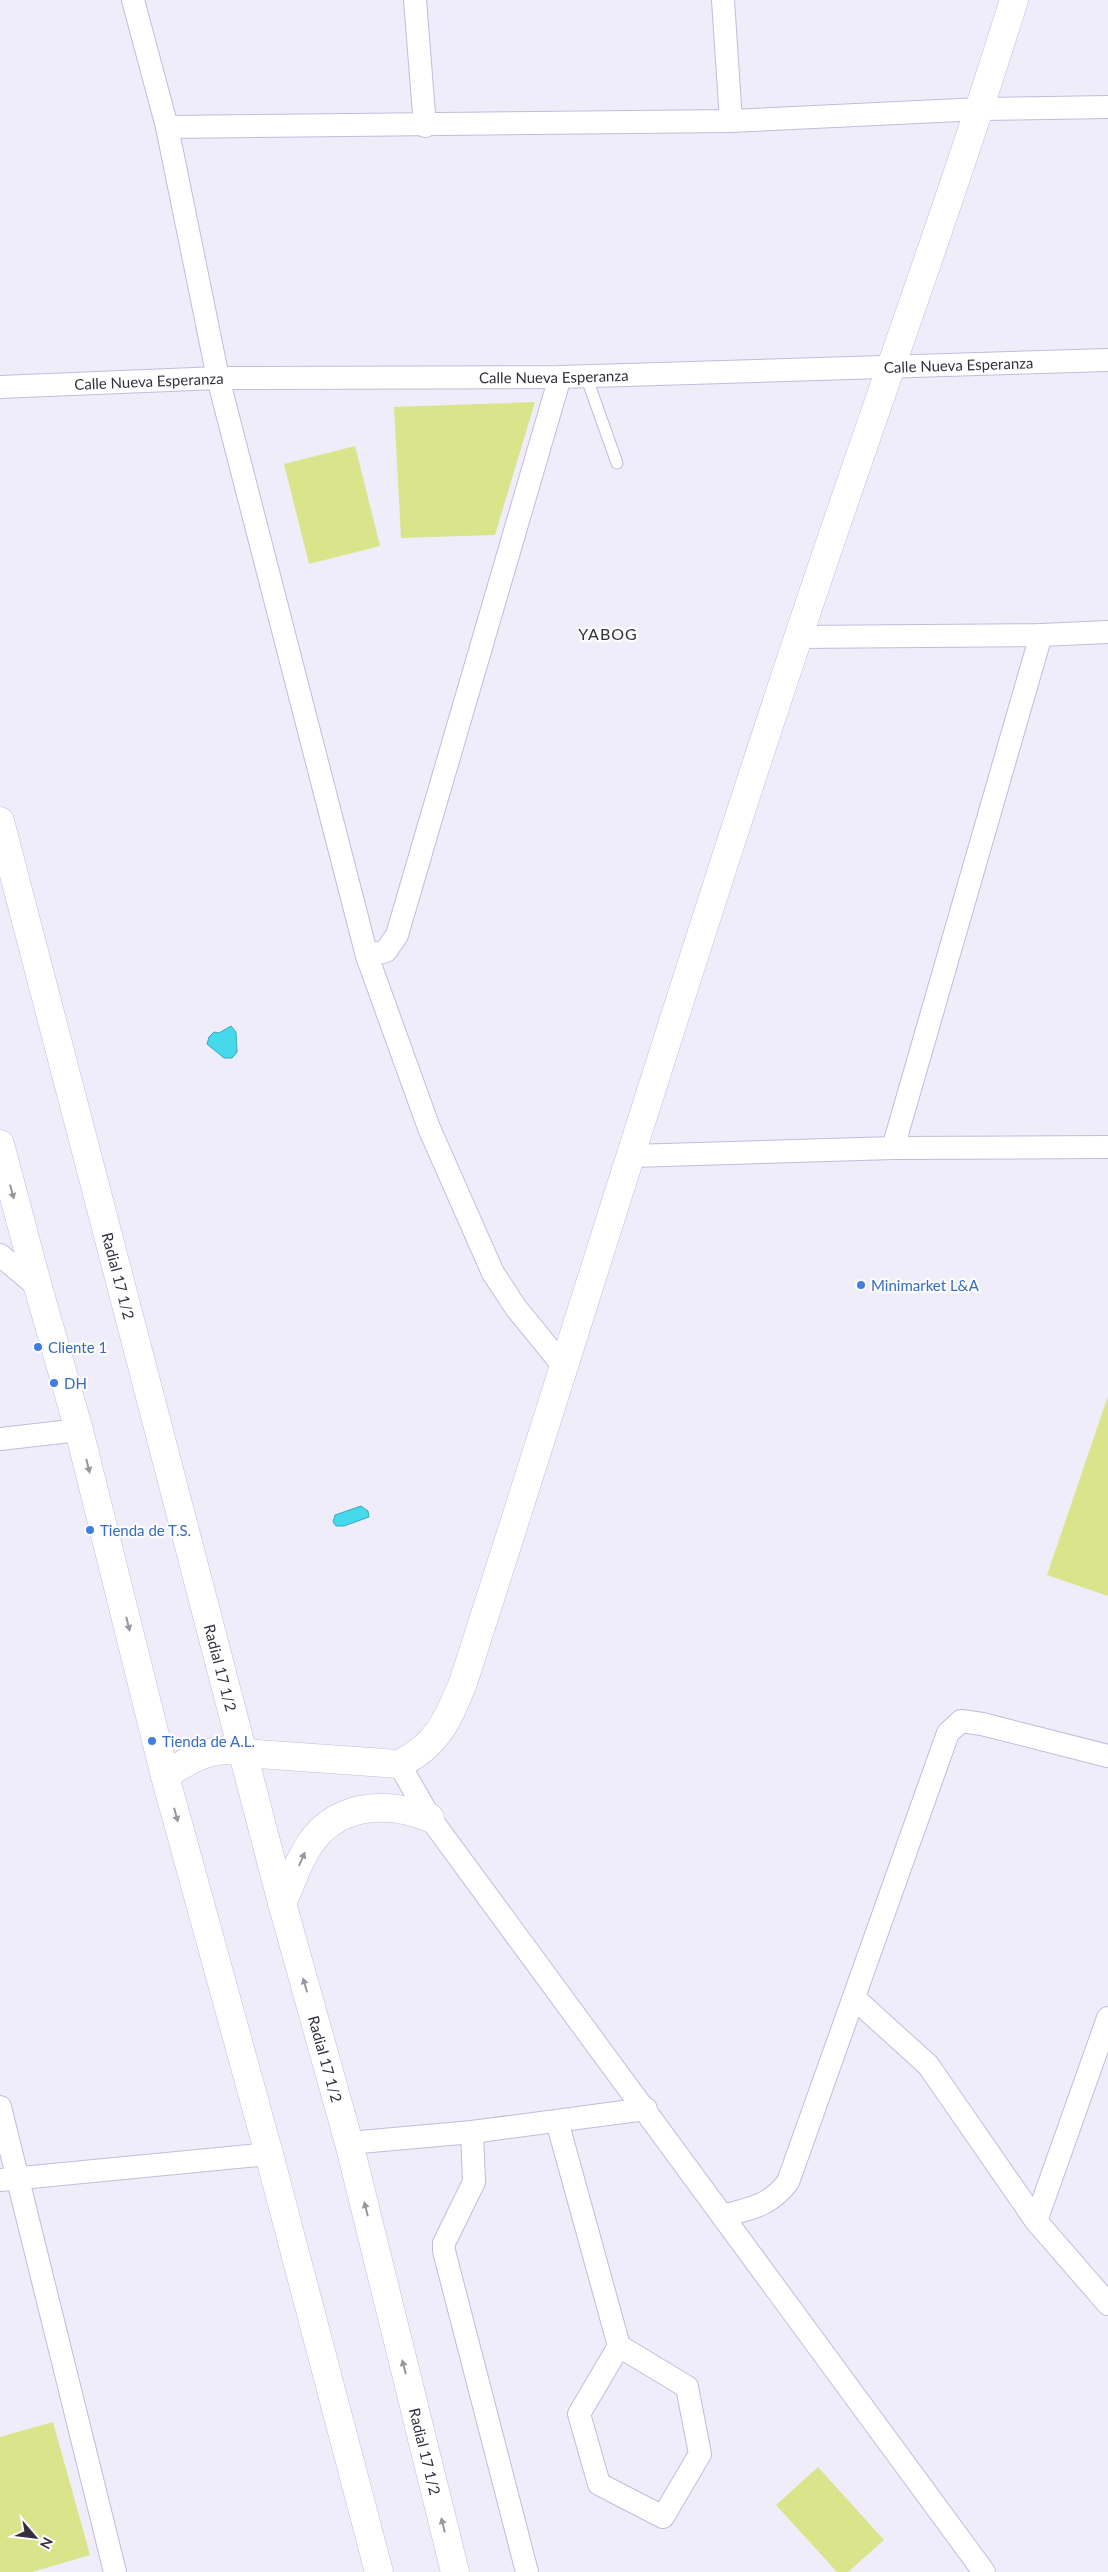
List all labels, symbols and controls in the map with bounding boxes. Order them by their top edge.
street label: Calle Nueva Esperanza [884,353,1034,376]
street label: Calle Nueva Esperanza [479,366,629,386]
street label: Calle Nueva Esperanza [74,369,224,393]
district label: YABOG [578,624,638,643]
one-way arrow [9,1184,17,1199]
street label: Radial 17 1/2 [99,1230,138,1321]
place label: Minimarket L&A [871,1276,980,1294]
marker: Minimarket L&A [855,1279,867,1291]
place label: Cliente 1 [48,1338,107,1356]
marker: Cliente 1 [32,1341,44,1353]
place label: DH [64,1374,87,1392]
marker: DH [48,1377,60,1389]
one-way arrow [84,1459,92,1474]
place label: Tienda de T.S. [100,1521,191,1539]
marker: Tienda de T.S. [84,1524,96,1536]
one-way arrow [124,1617,132,1632]
street label: Radial 17 1/2 [201,1622,241,1713]
place label: Tienda de A.L. [162,1732,255,1750]
marker: Tienda de A.L. [146,1735,158,1747]
one-way arrow [172,1808,180,1823]
one-way arrow [299,1852,307,1866]
one-way arrow [300,1977,308,1992]
street label: Radial 17 1/2 [305,2014,346,2104]
one-way arrow [361,2202,369,2217]
one-way arrow [400,2359,408,2374]
street label: Radial 17 1/2 [406,2406,445,2497]
north arrow [10,2512,60,2562]
one-way arrow [439,2517,447,2532]
text: N [37,2535,57,2552]

